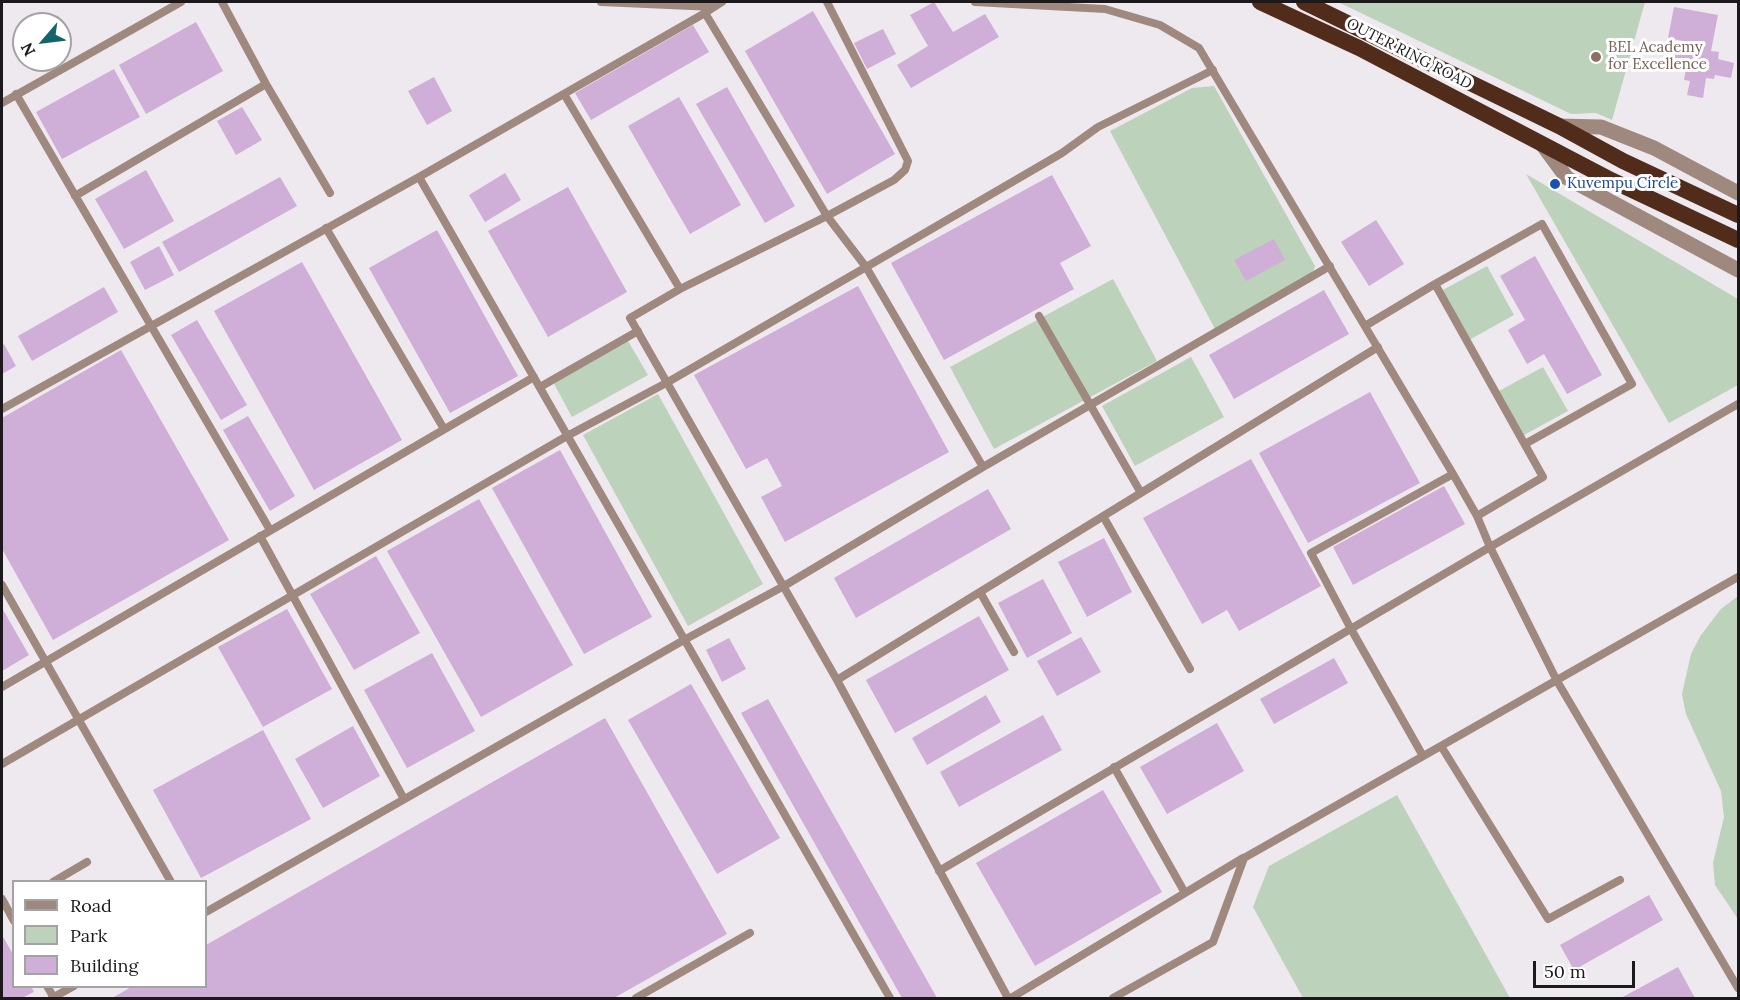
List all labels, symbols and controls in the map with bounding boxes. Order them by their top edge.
north arrow [12,12,72,72]
street label: OUTER RING ROAD [1343,15,1475,93]
text: N [16,39,40,60]
place label: BEL Academy for Excellence [1608,39,1707,74]
marker: BEL Academy for Excellence [1589,50,1603,64]
place label: Kuvempu Circle [1567,175,1678,193]
marker: Kuvempu Circle [1548,177,1562,191]
legend [12,880,207,988]
text: Road [70,894,112,917]
text: Park [70,924,107,947]
scale bar [1536,949,1638,987]
text: Building [70,954,138,977]
text: 50 m [1544,960,1586,983]

